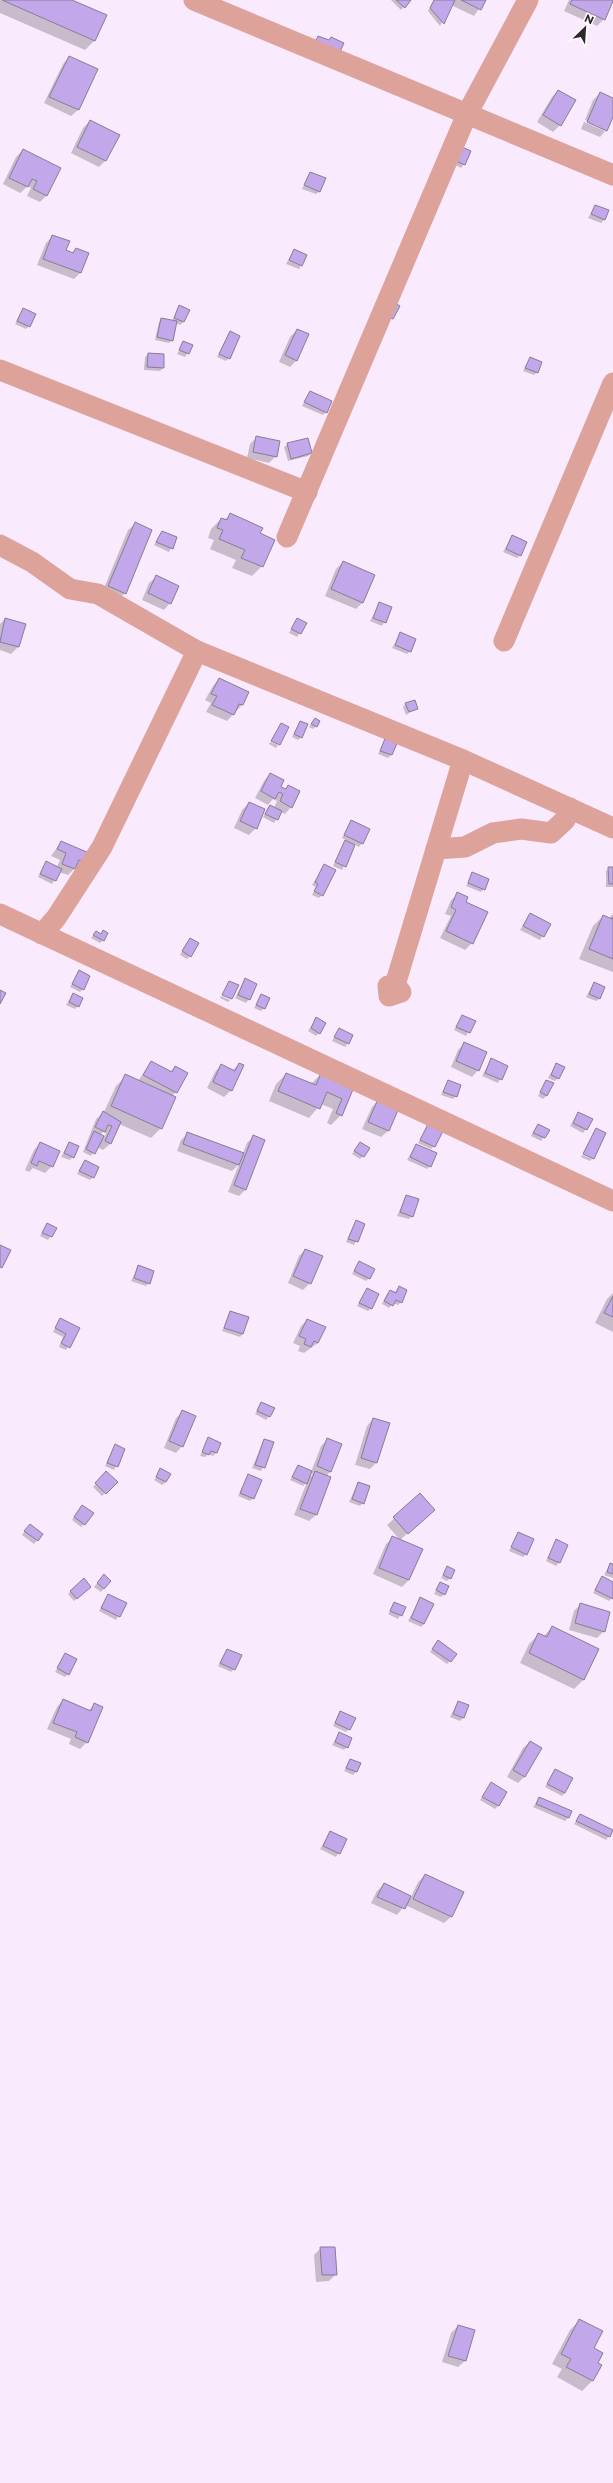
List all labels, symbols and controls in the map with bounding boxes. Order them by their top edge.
north arrow [565,8,605,48]
text: N [582,11,596,27]

